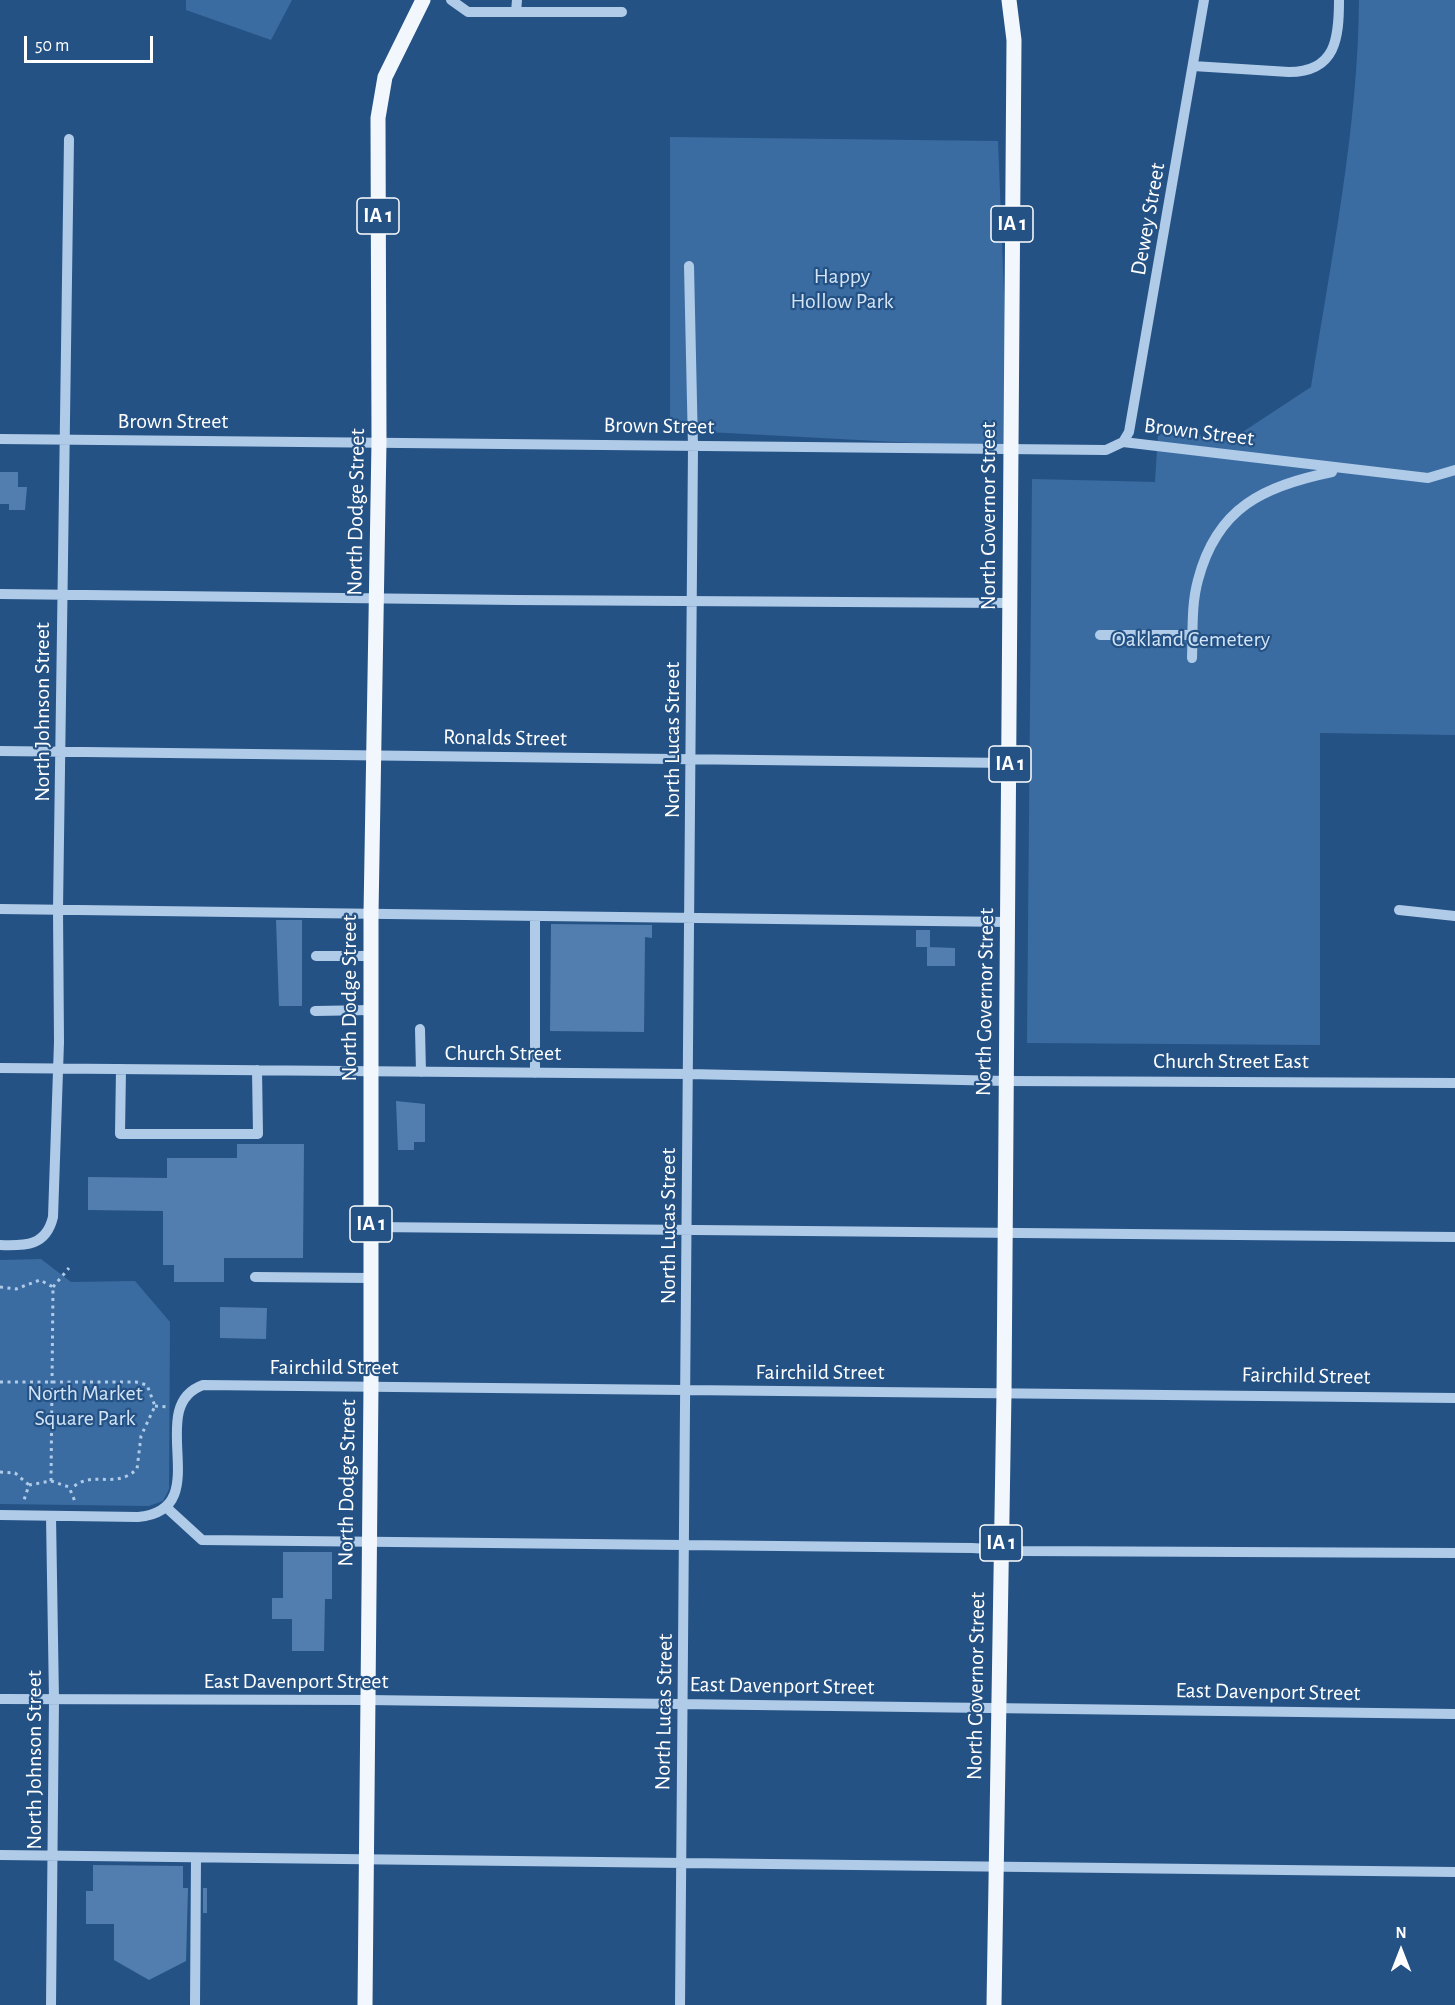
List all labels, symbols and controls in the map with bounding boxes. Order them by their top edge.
scale bar [27,24,156,62]
text: 50 m [35,37,69,55]
street label: Dewey Street [1125,161,1171,277]
road number: IA 1 [357,198,399,234]
road number: IA 1 [991,206,1033,242]
park label: Happy Hollow Park [790,263,894,314]
street label: Brown Street [118,408,228,434]
street label: Brown Street [603,412,715,440]
street label: Brown Street [1142,412,1256,452]
street label: North Governor Street [975,422,1001,610]
street label: North Dodge Street [341,428,371,596]
street label: North Johnson Street [29,622,55,802]
park label: Oakland Cemetery [1112,626,1270,652]
street label: North Lucas Street [659,662,685,818]
street label: Ronalds Street [443,724,567,752]
road number: IA 1 [989,746,1031,782]
street label: North Governor Street [970,908,1000,1096]
street label: North Dodge Street [336,914,362,1082]
street label: Church Street [445,1040,561,1066]
street label: Church Street East [1153,1048,1309,1074]
street label: North Lucas Street [655,1148,681,1304]
road number: IA 1 [350,1206,392,1242]
street label: Fairchild Street [270,1354,398,1380]
street label: Fairchild Street [756,1359,884,1385]
street label: Fairchild Street [1241,1362,1371,1390]
park label: North Market Square Park [27,1380,143,1432]
street label: North Dodge Street [332,1399,362,1567]
road number: IA 1 [980,1525,1022,1561]
street label: North Governor Street [961,1592,991,1780]
street label: North Lucas Street [649,1633,679,1791]
street label: East Davenport Street [203,1668,389,1694]
street label: North Johnson Street [21,1670,47,1850]
street label: East Davenport Street [689,1671,875,1701]
street label: East Davenport Street [1175,1677,1361,1707]
north arrow [1371,1921,1431,1981]
text: N [1395,1925,1407,1941]

